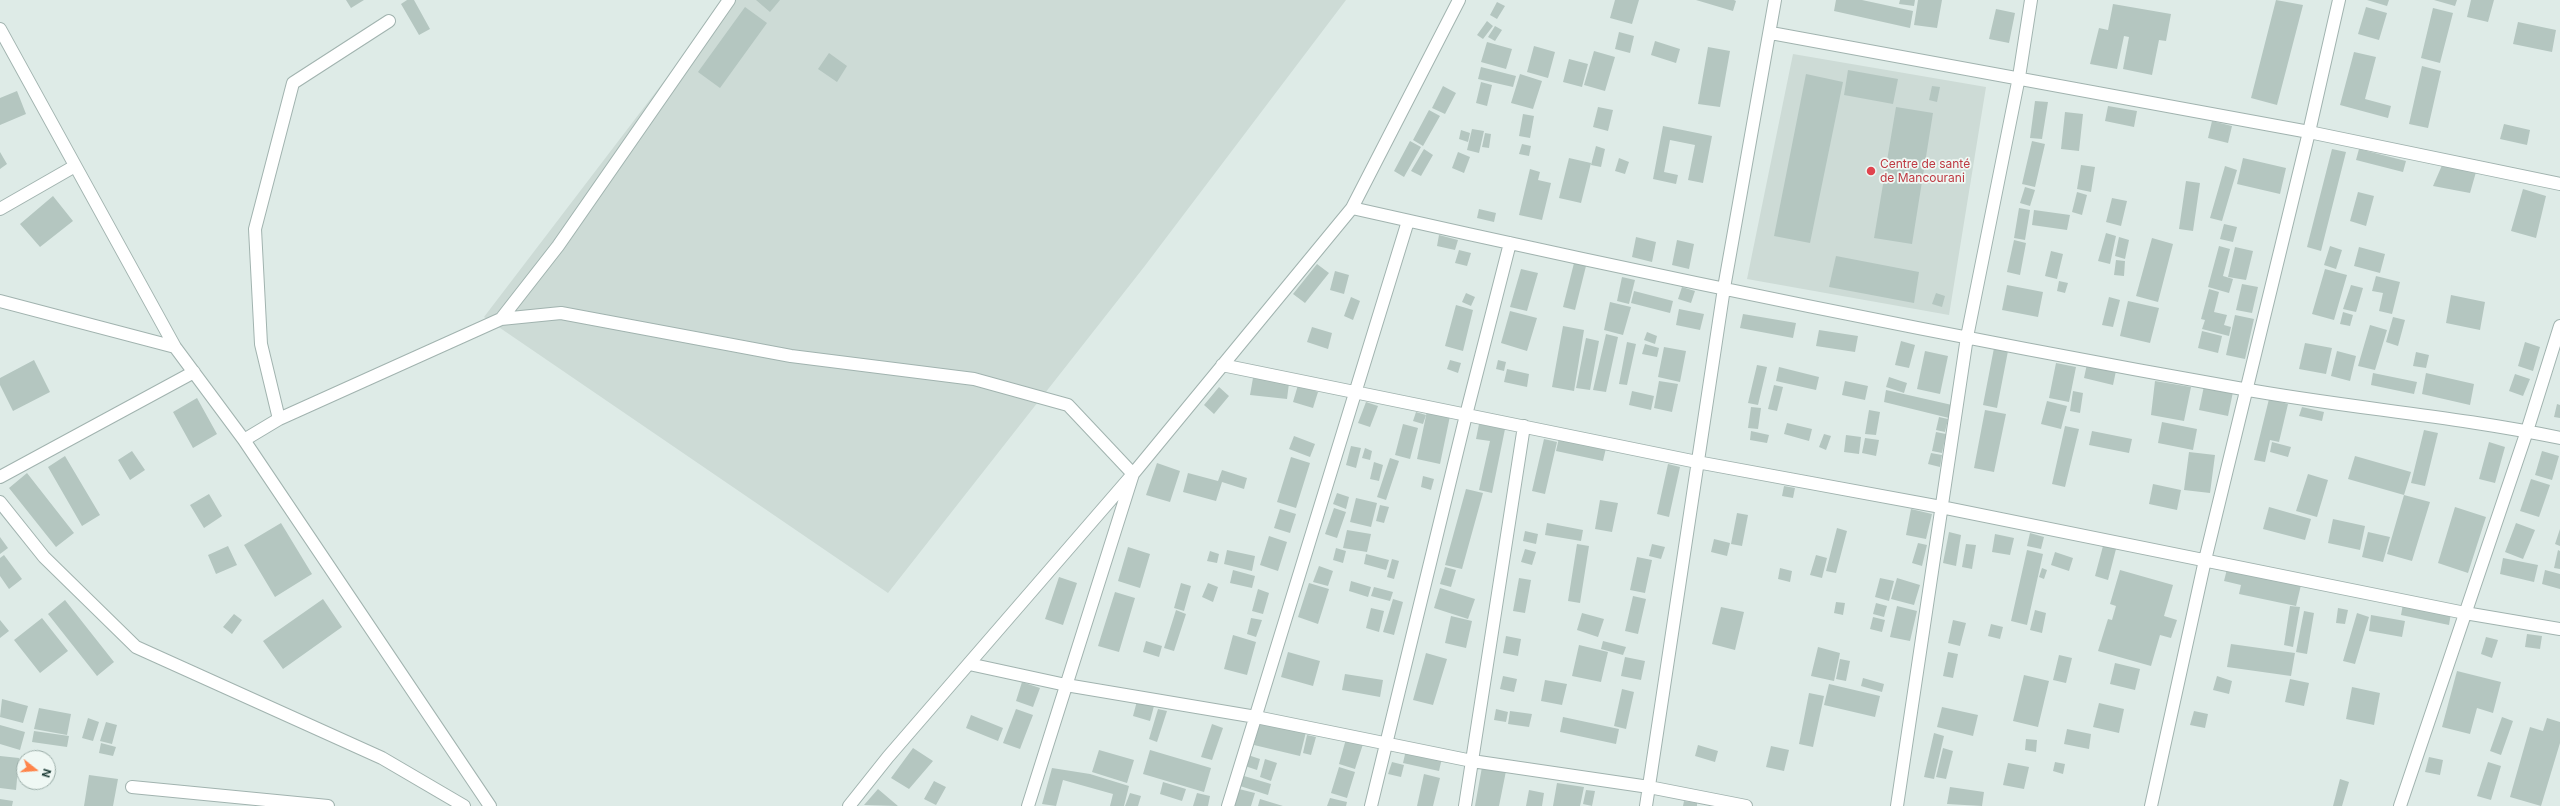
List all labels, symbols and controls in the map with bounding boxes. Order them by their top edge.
place label: Centre de santé de Mancourani [1880,157,1970,185]
marker: Centre de santé de Mancourani [1865,165,1877,177]
north arrow [16,750,56,790]
text: N [39,767,54,779]

